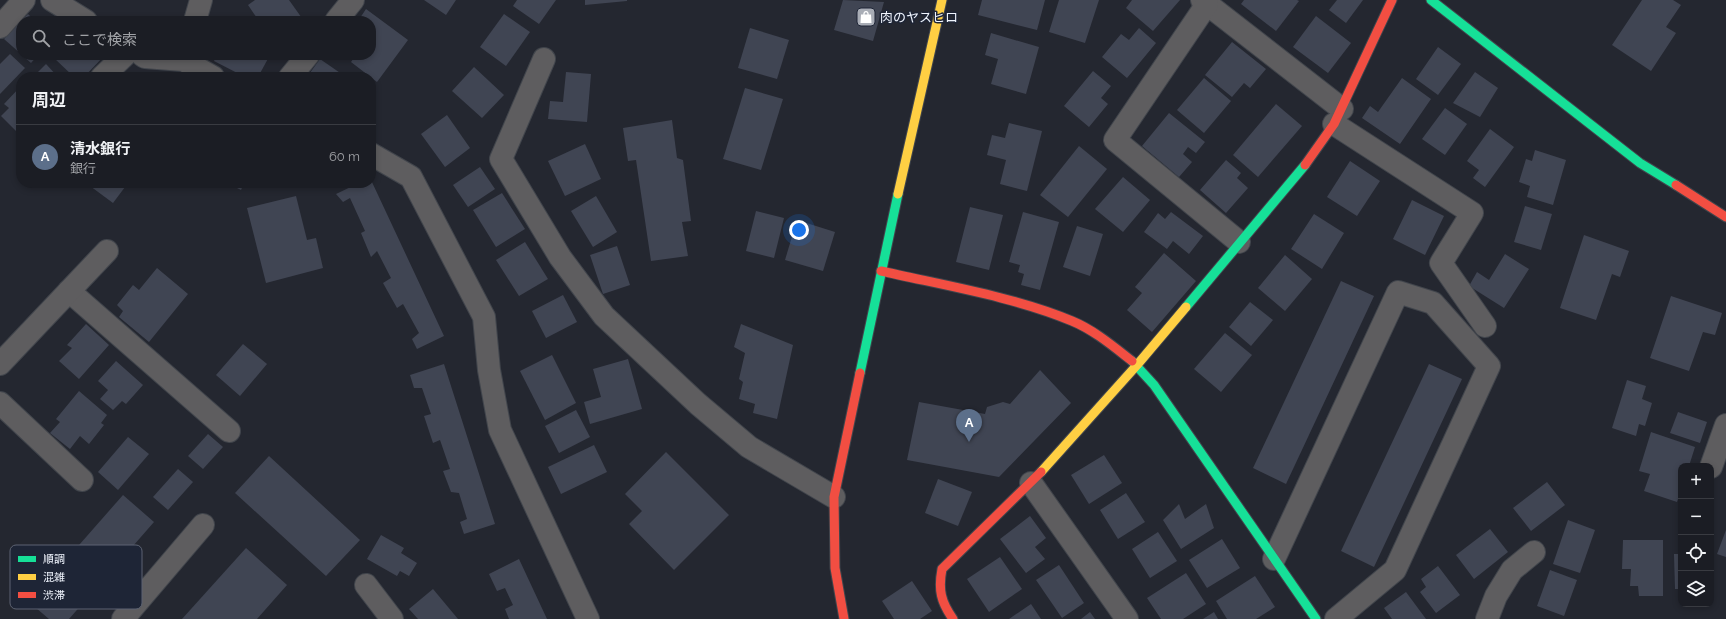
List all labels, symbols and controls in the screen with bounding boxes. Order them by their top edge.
shop icon: 肉のヤスヒロ [855,6,877,28]
place label: 肉のヤスヒロ [880,10,958,25]
search box [16,16,376,60]
icon: search [30,27,52,49]
text: ここで検索 [62,31,137,49]
text: 周辺 [32,90,66,110]
text: 清水銀行 [70,140,130,158]
text: A [41,149,49,164]
text: 60 m [329,149,360,164]
text: 銀行 [70,161,96,176]
your location [789,220,809,240]
pin: A [956,409,982,442]
map controls [1678,463,1714,607]
button: + [1678,463,1714,499]
button: − [1678,499,1714,535]
button: locate [1678,535,1714,571]
legend [10,545,142,609]
text: 順調 [43,553,65,566]
text: 混雑 [43,571,65,584]
button: layers [1678,571,1714,607]
text: 渋滞 [43,589,65,602]

